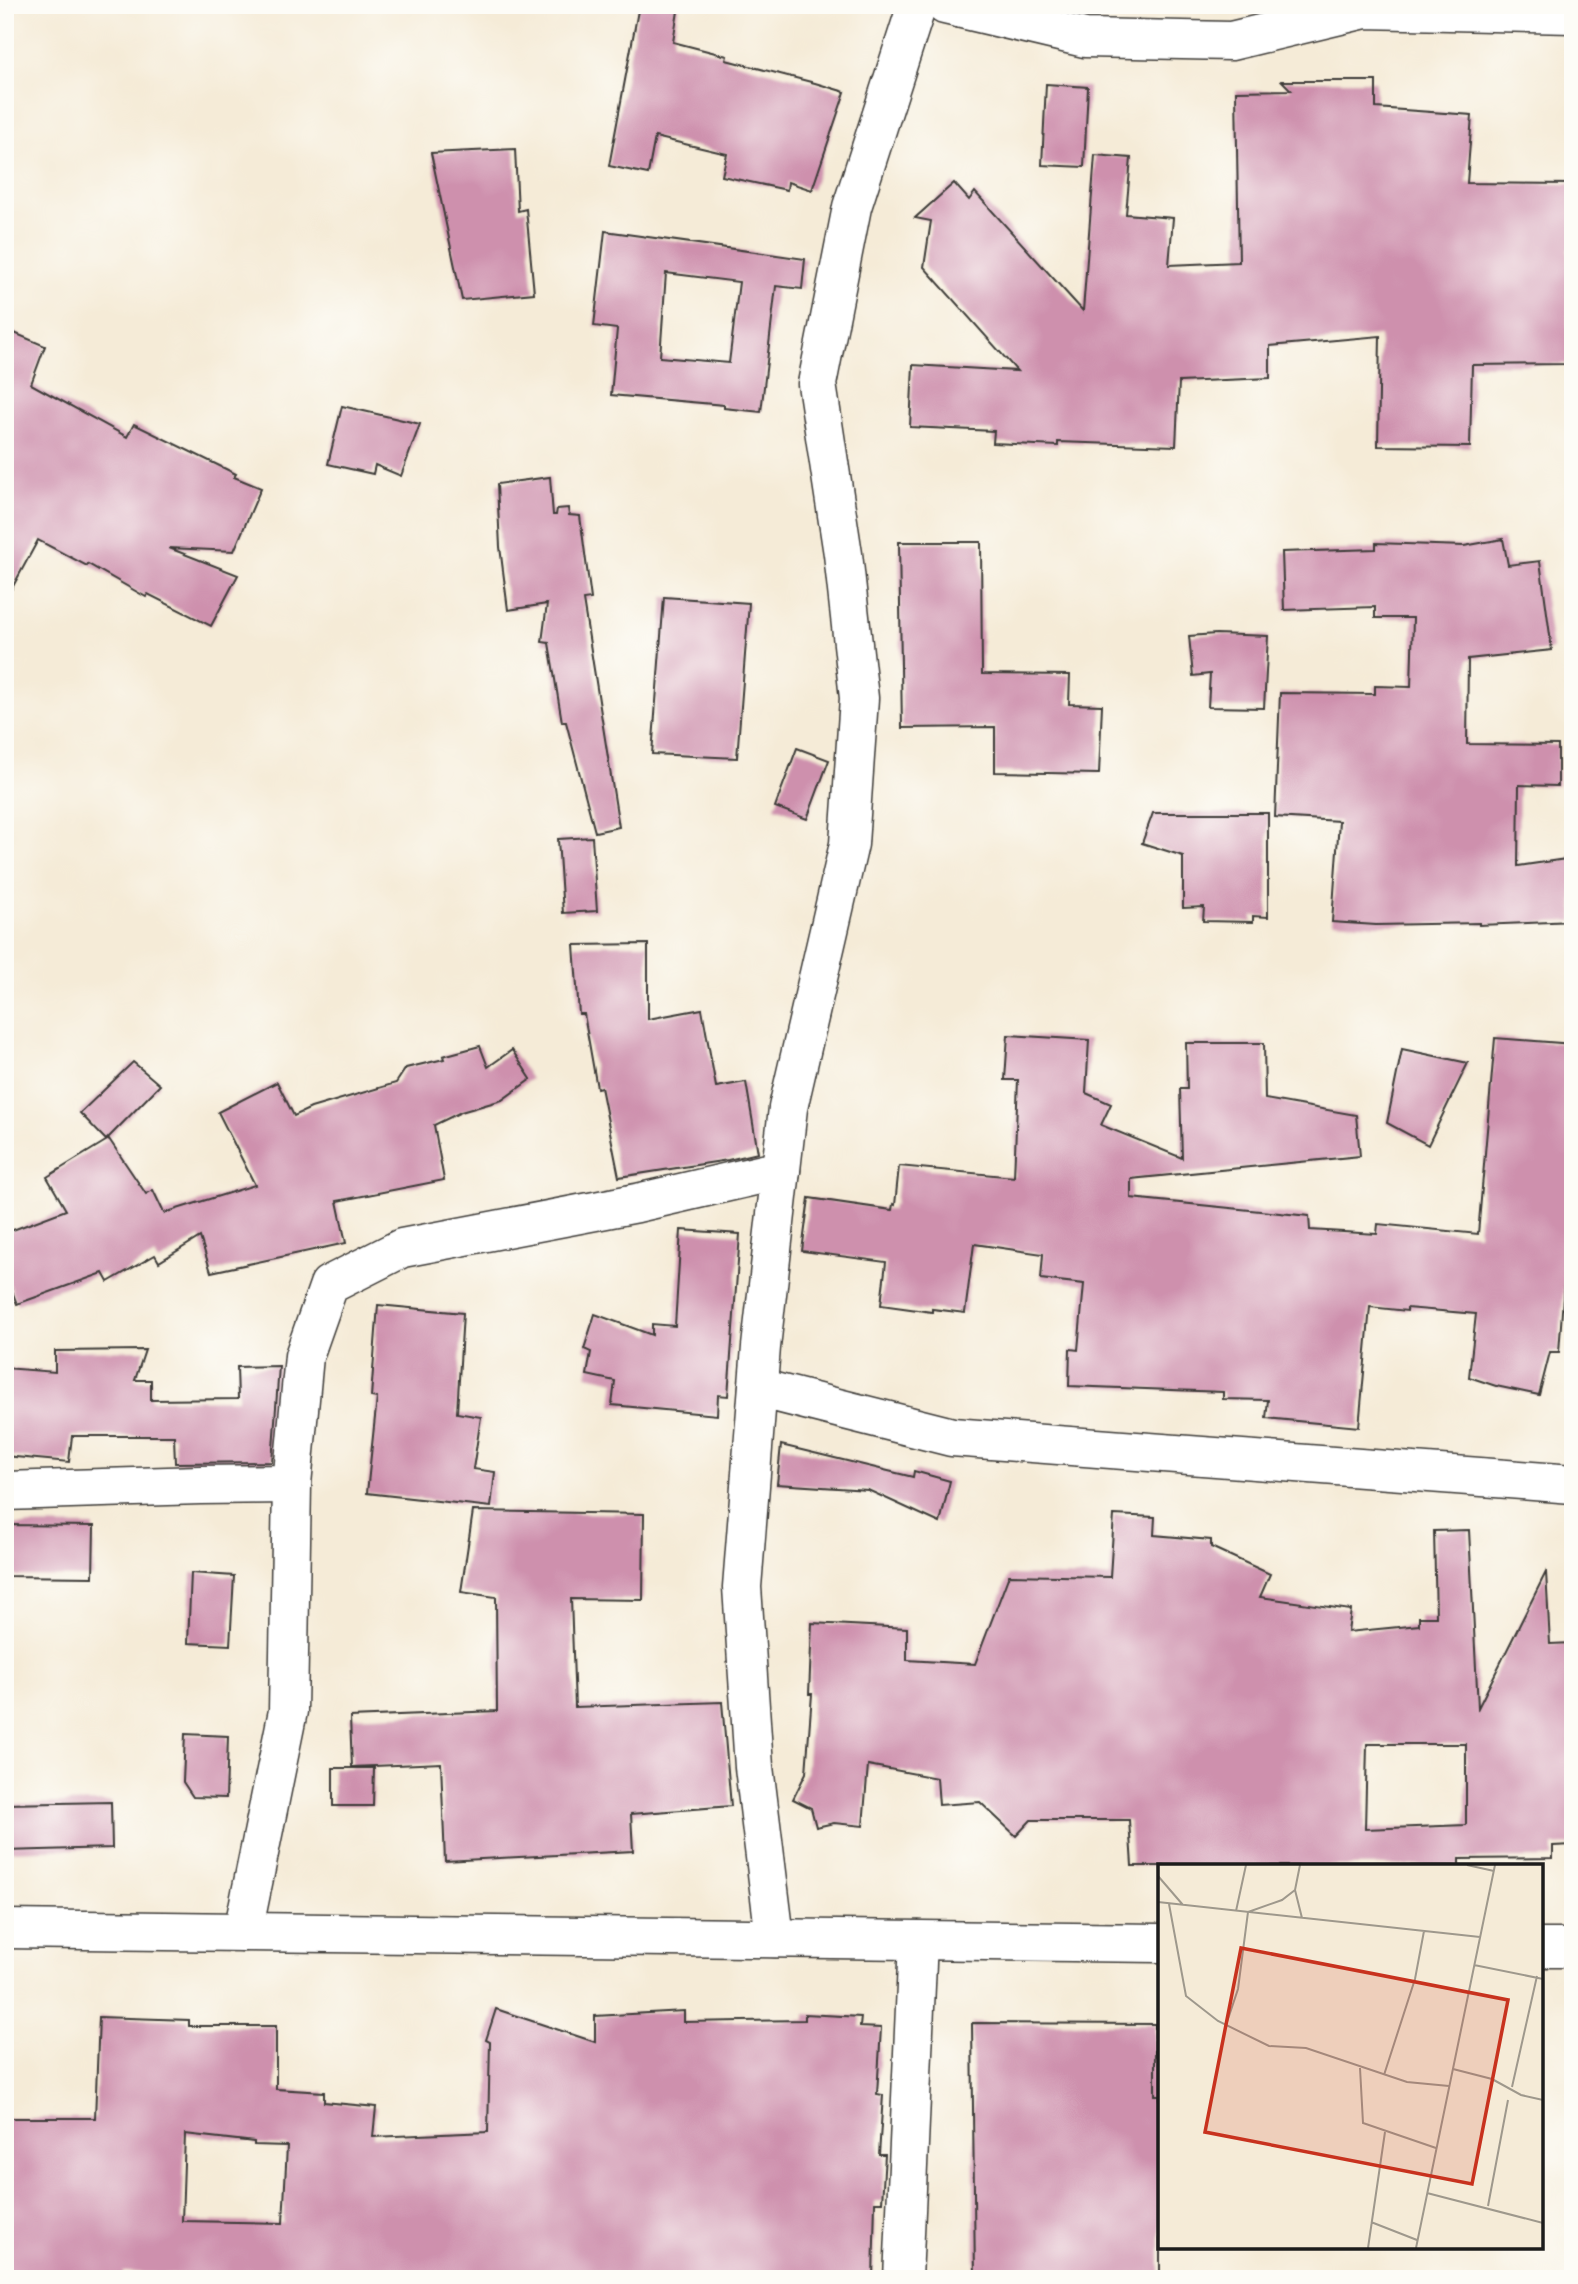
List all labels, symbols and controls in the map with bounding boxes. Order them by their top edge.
inset map [1158,1864,1543,2249]

